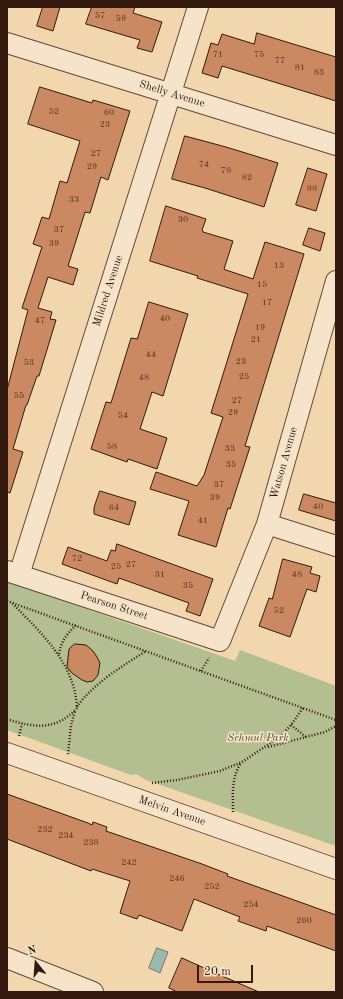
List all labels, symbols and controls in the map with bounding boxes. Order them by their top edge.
house number: 57 [95,11,105,21]
house number: 59 [116,14,126,24]
house number: 71 [213,50,223,60]
house number: 75 [254,50,264,60]
house number: 77 [275,56,285,66]
house number: 81 [295,63,305,73]
house number: 83 [314,68,324,78]
street label: Shelly Avenue [138,78,206,110]
house number: 52 [49,107,59,117]
house number: 60 [104,108,114,118]
house number: 23 [100,120,110,130]
house number: 27 [91,149,101,159]
house number: 74 [199,160,209,170]
house number: 29 [87,162,97,172]
house number: 78 [221,166,231,176]
house number: 82 [242,173,252,183]
house number: 88 [307,184,317,194]
house number: 33 [69,195,79,205]
house number: 30 [178,215,188,225]
house number: 37 [54,225,64,235]
house number: 39 [49,239,59,249]
street label: Mildred Avenue [90,254,126,328]
house number: 13 [274,261,284,271]
house number: 15 [257,280,267,290]
house number: 17 [262,298,272,308]
house number: 40 [160,314,170,324]
house number: 47 [35,316,45,326]
house number: 19 [255,323,265,333]
house number: 21 [251,335,261,345]
house number: 44 [146,350,156,360]
house number: 23 [236,357,246,367]
house number: 53 [24,358,34,368]
house number: 25 [239,372,249,382]
house number: 48 [139,373,149,383]
house number: 55 [14,391,24,401]
house number: 27 [232,396,242,406]
house number: 29 [228,408,238,418]
house number: 54 [118,411,128,421]
street label: Watson Avenue [267,425,301,501]
house number: 58 [107,442,117,452]
house number: 33 [225,444,235,454]
house number: 35 [226,460,236,470]
house number: 37 [214,480,224,490]
house number: 39 [210,493,220,503]
house number: 40 [313,502,323,512]
house number: 64 [109,503,119,513]
house number: 41 [198,516,208,526]
house number: 72 [72,554,82,564]
house number: 27 [126,560,136,570]
house number: 25 [111,562,121,572]
house number: 31 [155,570,165,580]
house number: 48 [292,570,302,580]
house number: 35 [183,581,193,591]
street label: Pearson Street [79,589,149,623]
house number: 52 [274,606,284,616]
park label: Schmul Park [227,731,289,745]
street label: Melvin Avenue [137,793,207,829]
house number: 232 [37,825,53,835]
house number: 234 [58,831,74,841]
house number: 238 [83,838,99,848]
house number: 242 [121,858,137,868]
house number: 246 [169,874,185,884]
house number: 252 [204,882,220,892]
house number: 254 [243,900,259,910]
house number: 260 [296,916,312,926]
north arrow [16,943,56,983]
text: N [27,945,38,958]
scale bar [199,957,255,983]
text: 20 m [204,966,231,978]

